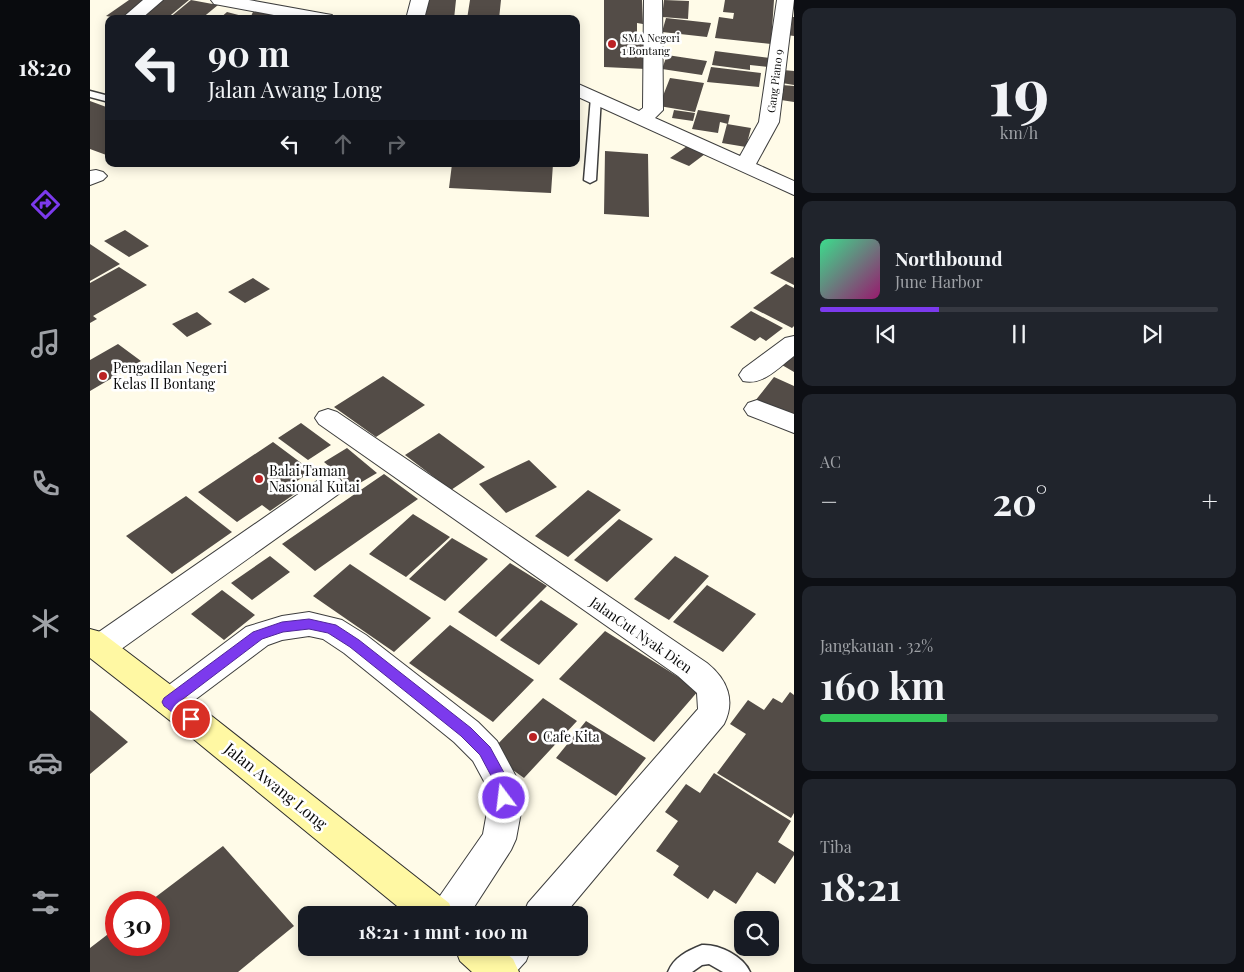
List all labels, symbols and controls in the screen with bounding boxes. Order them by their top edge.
text: 90 m [208,29,290,76]
place label: SMA Negeri 1 Bontang [622,30,680,58]
icon: left [125,35,190,100]
marker: SMA Negeri 1 Bontang [606,38,618,50]
text: 19 [989,46,1049,132]
street label: Gang Piano 9 [763,48,786,114]
text: 18:20 [19,52,71,82]
text: Jalan Awang Long [208,74,382,104]
text: km/h [1000,122,1038,143]
icon: left [276,130,304,158]
icon: ahead [329,130,357,158]
icon: right [382,130,410,158]
icon: directions [28,187,63,222]
text: Northbound [895,245,1003,271]
text: June Harbor [895,271,983,292]
icon: previous [872,320,900,348]
icon: pause [1005,320,1033,348]
icon: next [1138,320,1166,348]
icon: music [28,326,63,361]
place label: Pengadilan Negeri Kelas II Bontang [113,358,227,393]
marker: Pengadilan Negeri Kelas II Bontang [97,370,109,382]
text: AC [820,451,841,472]
place label: Balai Taman Nasional Kutai [269,461,360,496]
icon: phone [28,466,63,501]
marker: Balai Taman Nasional Kutai [253,473,265,485]
text: 20° [992,475,1047,526]
text: − [820,482,838,519]
text: + [1202,482,1218,519]
street label: JalanCut Nyak Dien [586,592,697,677]
icon: climate [28,606,63,641]
text: Jangkauan · 32% [820,635,933,656]
text: 160 km [820,659,945,710]
pin [170,698,212,740]
icon: arrive [177,705,205,733]
place label: Cafe Kita [543,727,600,746]
marker: Cafe Kita [527,731,539,743]
street label: Jalan Awang Long [220,737,332,834]
icon: car [28,745,63,780]
position arrow [477,771,529,823]
text: Tiba [820,836,852,857]
text: 18:21 [820,860,901,911]
icon: filters [28,885,63,920]
speed limit sign: 30 [105,891,170,956]
map controls [734,911,779,956]
button: search [734,911,779,956]
text: 18:21 · 1 mnt · 100 m [358,918,528,944]

